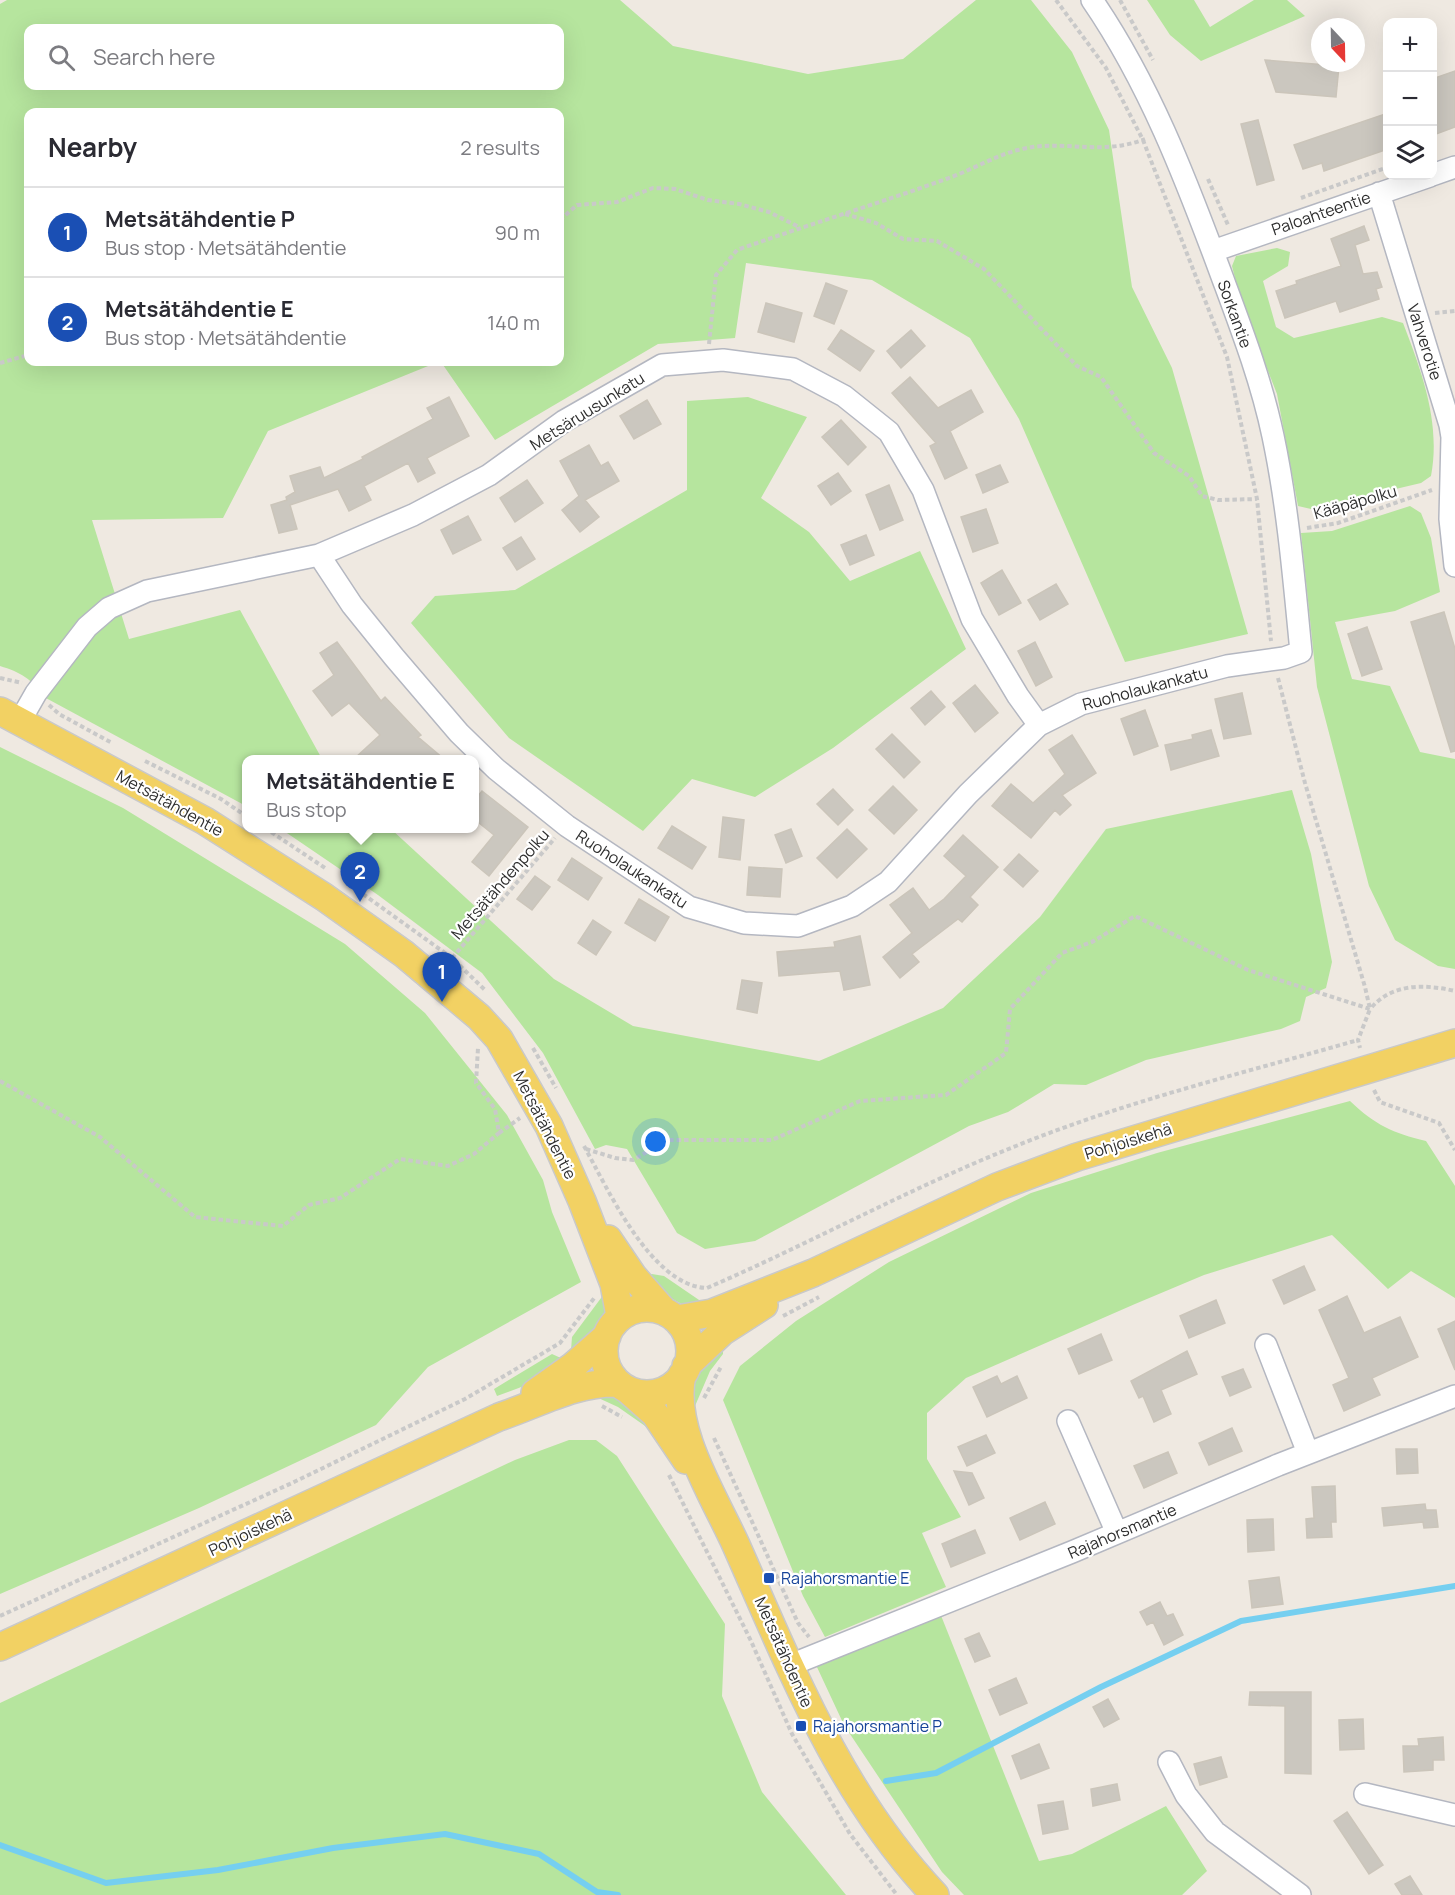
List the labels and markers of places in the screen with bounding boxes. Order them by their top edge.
pin: 2 [340,852,380,902]
pin: 1 [422,952,462,1002]
place label: Rajahorsmantie E [781,1567,909,1589]
marker: Rajahorsmantie E [762,1571,776,1585]
place label: Rajahorsmantie P [813,1715,942,1737]
marker: Rajahorsmantie P [794,1719,808,1733]

